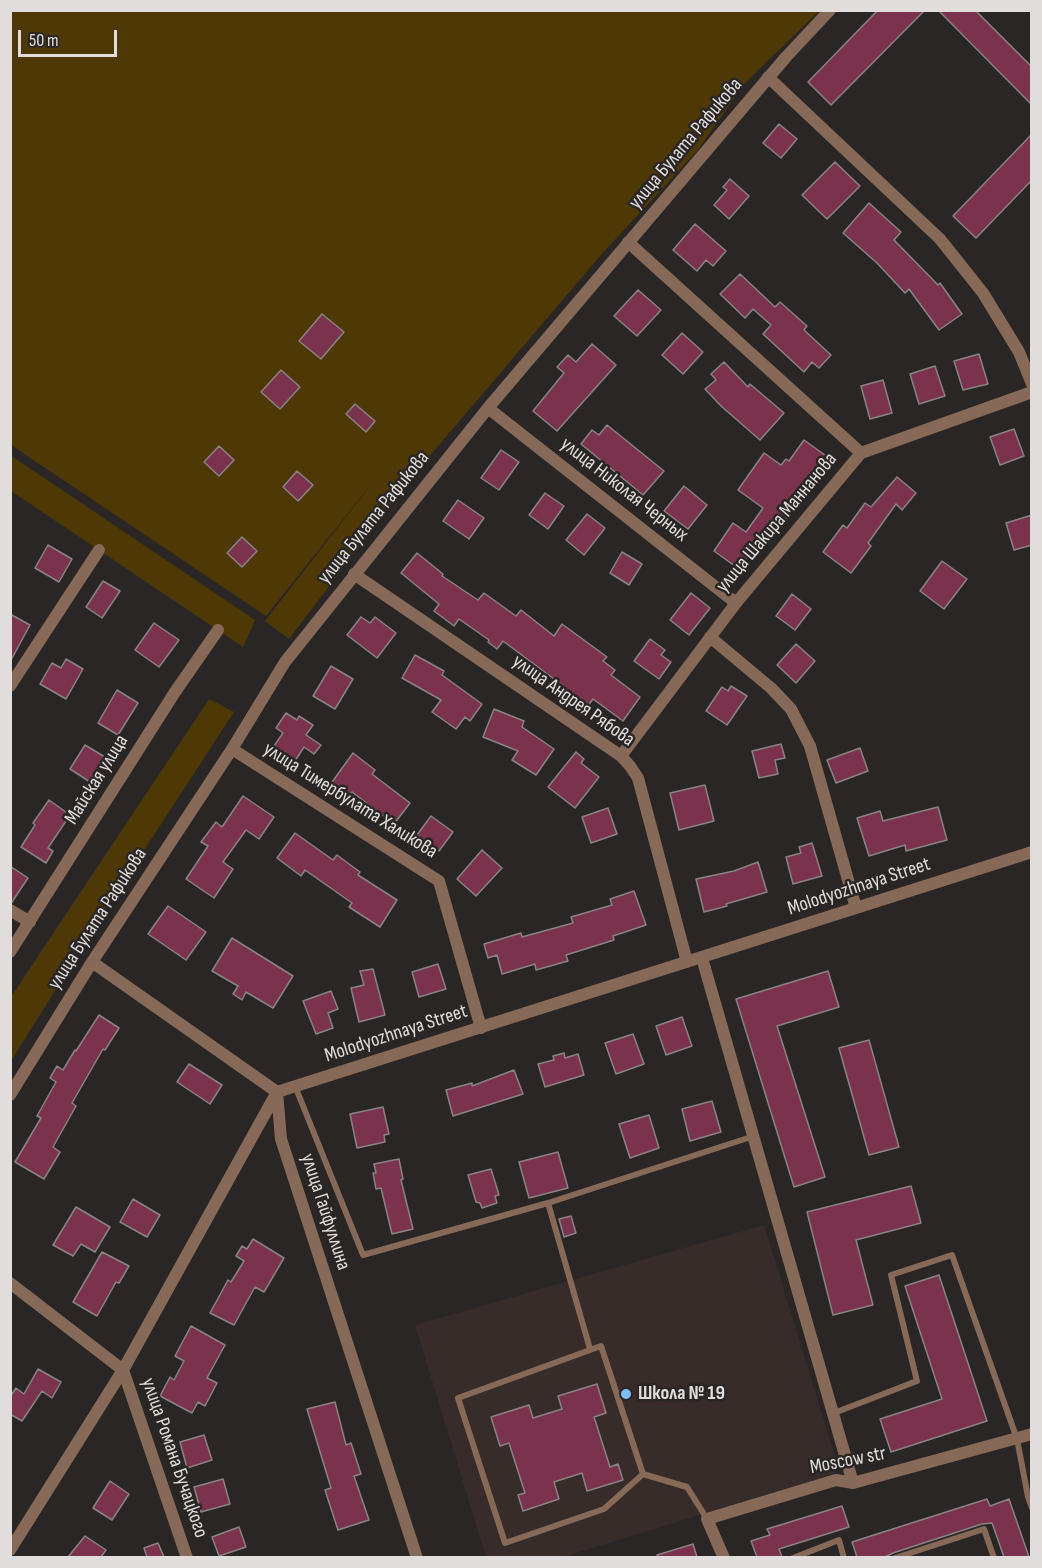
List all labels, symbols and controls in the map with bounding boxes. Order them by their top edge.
scale bar [21,18,120,56]
text: 50 m [29,30,59,51]
street label: улица Булата Рафикова [624,74,748,214]
street label: улица Николая Черных [555,433,693,547]
street label: улица Булата Рафикова [313,447,435,589]
street label: улица Шакира Маннанова [711,448,843,598]
street label: улица Андрея Рябова [507,650,639,752]
street label: Майская улица [60,731,134,829]
street label: улица Тимербулата Халикова [259,738,441,864]
street label: улица Булата Рафикова [43,844,153,994]
street label: Molodyozhnaya Street [785,853,933,921]
street label: Molodyozhnaya Street [322,1000,470,1068]
street label: улица Гайфуллина [295,1151,355,1273]
street label: улица Романа Бучацкого [135,1375,213,1541]
place label: Школа № 19 [638,1382,725,1406]
marker: Школа № 19 [619,1387,633,1401]
street label: Moscow str [808,1442,888,1480]

